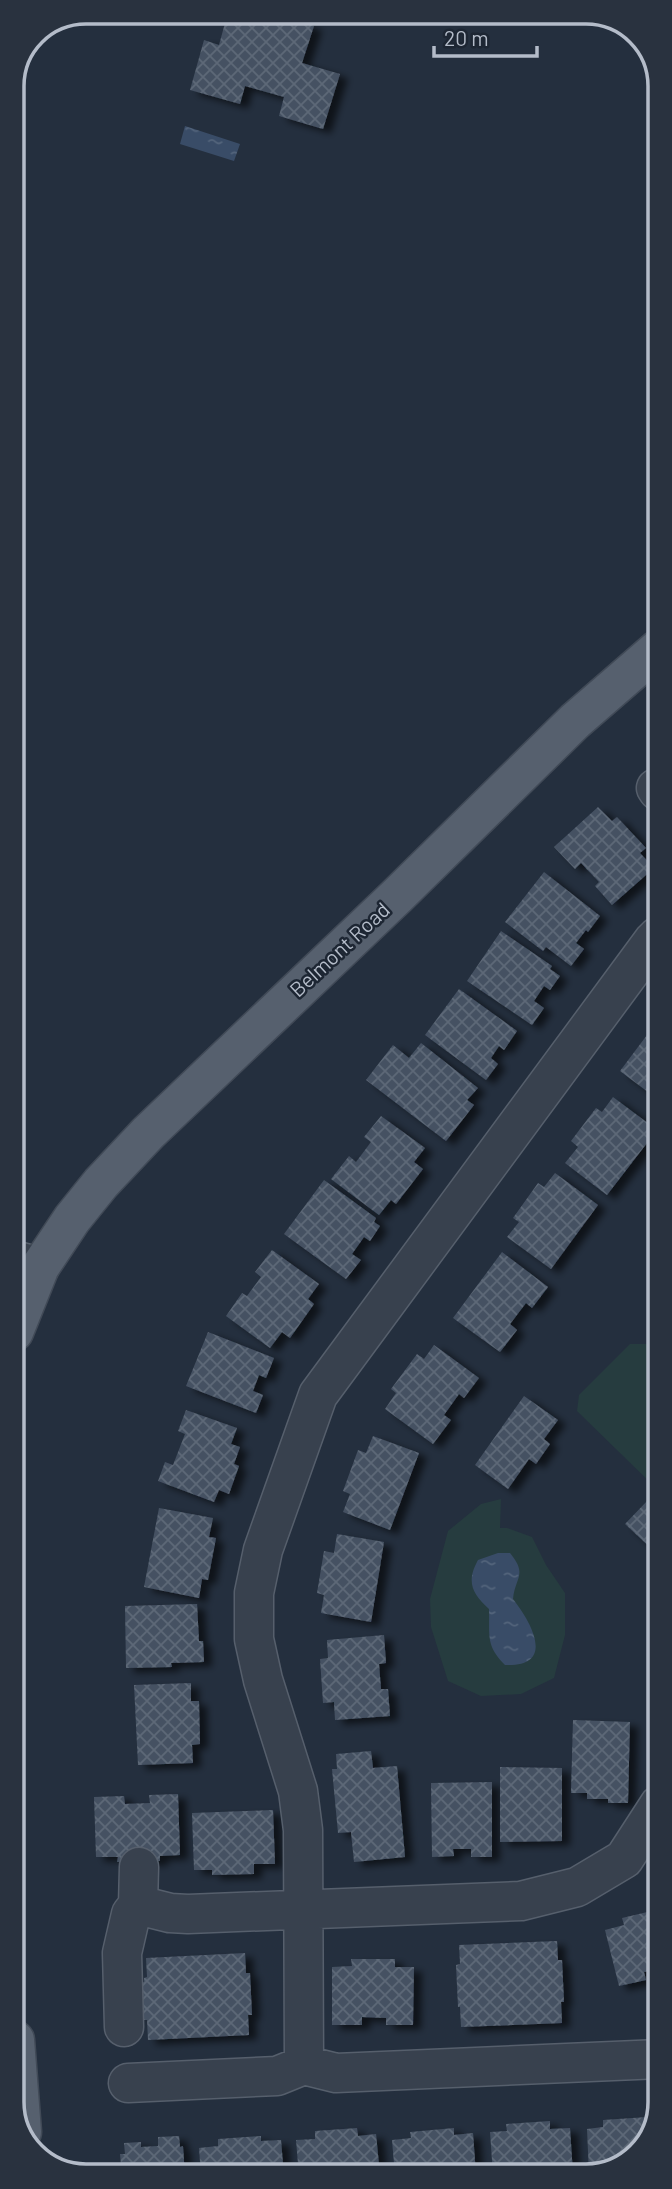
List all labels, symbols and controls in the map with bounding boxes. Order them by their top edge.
scale bar [434,14,537,58]
text: 20 m [444,25,489,50]
street label: Belmont Road [284,896,394,1002]

